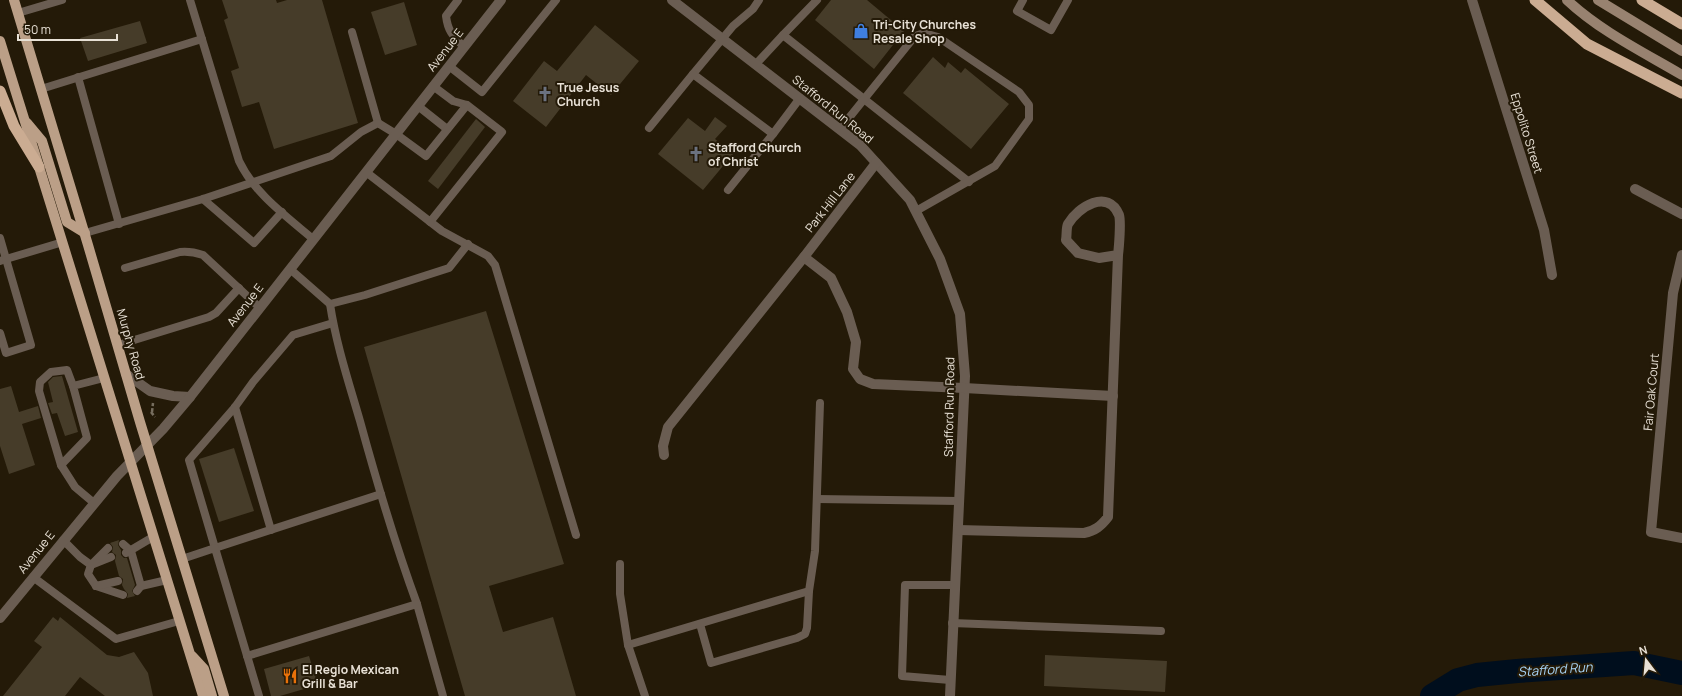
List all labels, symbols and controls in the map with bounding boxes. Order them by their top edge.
scale bar [18,16,117,42]
place label: Tri-City Churches Resale Shop [873,16,976,47]
text: 50 m [24,21,51,38]
shop icon: Tri-City Churches Resale Shop [852,22,870,40]
street label: Avenue E [423,25,467,75]
street label: Stafford Run Road [789,71,877,147]
place label: True Jesus Church [557,79,620,110]
church icon: True Jesus Church [536,85,554,103]
street label: Eppolito Street [1507,91,1547,175]
place label: Stafford Church of Christ [708,139,801,170]
church icon: Stafford Church of Christ [687,145,705,163]
street label: Park Hill Lane [801,168,859,236]
street label: Avenue E [223,280,267,330]
street label: Murphy Road [113,307,149,381]
street label: Fair Oak Court [1639,352,1663,431]
street label: Stafford Run Road [940,357,958,457]
street label: Avenue E [14,527,59,577]
north arrow [1626,640,1666,680]
text: N [1637,642,1649,658]
water label: Stafford Run [1517,657,1594,681]
place label: El Regio Mexican Grill & Bar [302,661,399,692]
restaurant icon: El Regio Mexican Grill & Bar [281,667,299,685]

